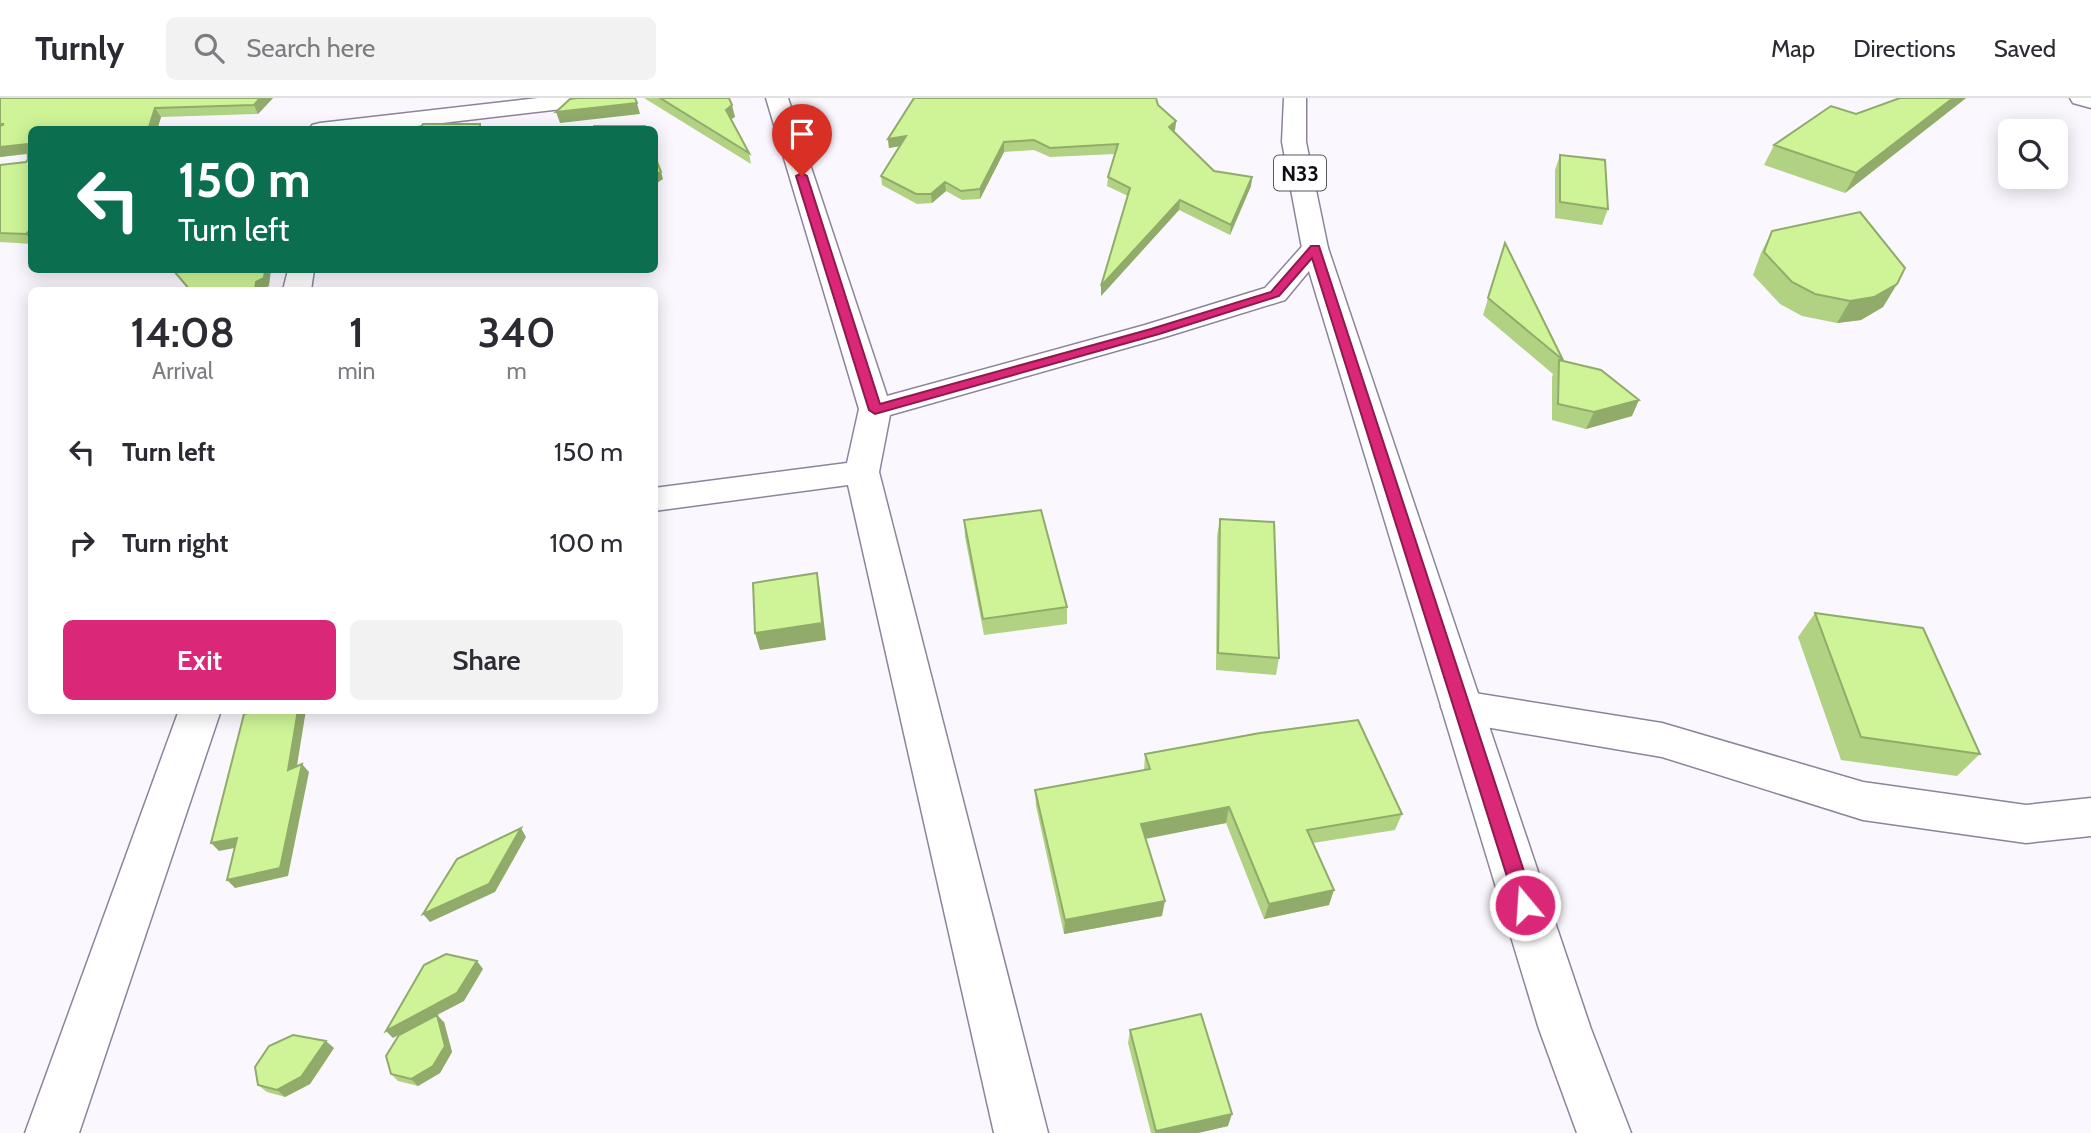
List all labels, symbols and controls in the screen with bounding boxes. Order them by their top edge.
search box [166,17,656,80]
text: Turnly [35,28,124,68]
icon: search [190,29,228,67]
text: Search here [246,32,375,64]
text: Map [1771,34,1815,63]
text: Directions [1853,34,1956,63]
text: Saved [1994,34,2056,63]
pin [772,104,832,176]
icon: arrive [783,115,821,153]
map controls [1998,119,2068,189]
button: search [1998,119,2068,189]
text: 150 m [178,150,311,209]
icon: left [63,154,154,245]
road number: N33 [1274,155,1326,190]
text: Turn left [178,210,289,249]
text: 14:08 [131,306,235,358]
text: 1 [349,306,364,358]
text: 340 [478,306,555,358]
text: Arrival [152,357,213,385]
text: min [337,357,375,385]
text: m [507,357,527,385]
icon: left [63,433,101,471]
text: Turn left [122,436,215,468]
text: 150 m [554,436,623,468]
icon: right [63,524,101,562]
text: Turn right [122,527,228,559]
text: 100 m [550,527,623,559]
button: Exit [63,620,336,700]
button: Share [350,620,623,700]
position arrow [1488,868,1562,942]

